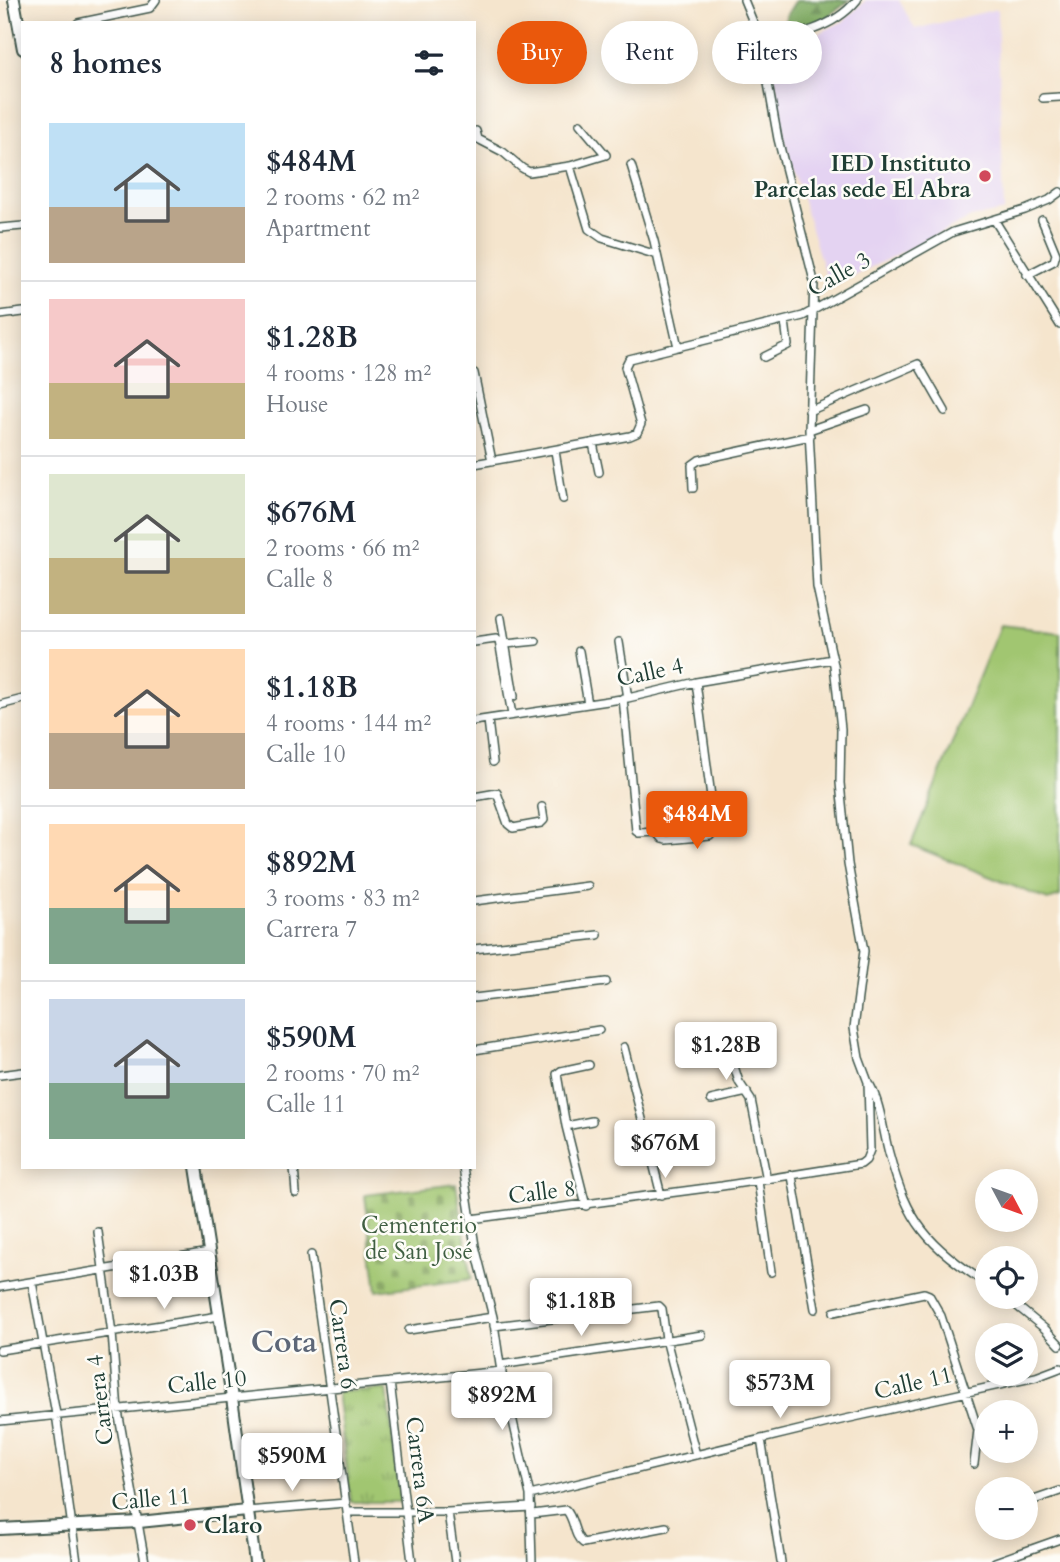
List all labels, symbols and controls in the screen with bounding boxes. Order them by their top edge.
chip: Buy [497,21,587,84]
chip: Rent [601,21,698,84]
chip: Filters [712,21,822,84]
text: 8 homes [49,43,162,84]
icon: filters [410,44,448,82]
text: $484M [266,141,357,182]
place label: IED Instituto Parcelas sede El Abra [754,148,972,205]
icon: home [105,151,189,235]
marker: IED Instituto Parcelas sede El Abra [977,168,993,184]
text: 2 rooms · 62 m² [266,182,419,213]
text: Apartment [266,213,370,244]
street label: Calle 3 [802,244,876,304]
text: $1.28B [266,317,358,358]
icon: home [105,327,189,411]
text: 4 rooms · 128 m² [266,358,431,389]
text: House [266,389,328,420]
text: $676M [266,492,357,533]
icon: home [105,502,189,586]
text: 2 rooms · 66 m² [266,533,419,564]
text: Calle 8 [266,564,334,595]
street label: Calle 4 [614,650,687,694]
text: $1.18B [266,667,358,708]
icon: home [105,677,189,761]
text: 4 rooms · 144 m² [266,708,431,739]
text: Calle 10 [266,739,345,770]
pin: $484M [648,792,746,851]
text: $484M [662,798,732,829]
text: $892M [266,842,357,883]
icon: home [105,852,189,936]
text: 3 rooms · 83 m² [266,883,419,914]
text: Carrera 7 [266,914,357,945]
text: $590M [266,1017,357,1058]
pin: $1.28B [669,1023,783,1082]
icon: home [105,1027,189,1111]
text: $1.28B [691,1029,761,1060]
text: 2 rooms · 70 m² [266,1058,419,1089]
text: Calle 11 [266,1089,345,1120]
pin: $676M [616,1120,714,1180]
text: $676M [630,1127,700,1158]
north arrow [975,1169,1038,1232]
map controls [975,1169,1038,1540]
street label: Calle 8 [507,1172,577,1212]
park label: Cementerio de San José [361,1210,477,1267]
button: locate [975,1246,1038,1309]
pin: $1.03B [107,1252,221,1311]
text: $1.03B [129,1258,199,1289]
pin: $1.18B [524,1278,638,1338]
text: $1.18B [546,1285,616,1316]
street label: Carrera 6 [321,1297,365,1391]
district label: Cota [251,1322,317,1363]
button: layers [975,1323,1038,1386]
street label: Carrera 4 [79,1353,121,1447]
street label: Calle 11 [871,1359,955,1407]
pin: $573M [731,1360,829,1420]
street label: Calle 10 [166,1362,248,1402]
text: $573M [745,1367,815,1398]
pin: $892M [453,1372,551,1432]
text: $892M [467,1379,537,1410]
button: + [975,1400,1038,1463]
street label: Carrera 6A [398,1415,442,1526]
pin: $590M [243,1434,341,1493]
text: $590M [257,1440,327,1471]
button: − [975,1477,1038,1540]
street label: Calle 11 [110,1480,192,1518]
place label: Claro [204,1510,262,1541]
marker: Claro [182,1517,198,1533]

